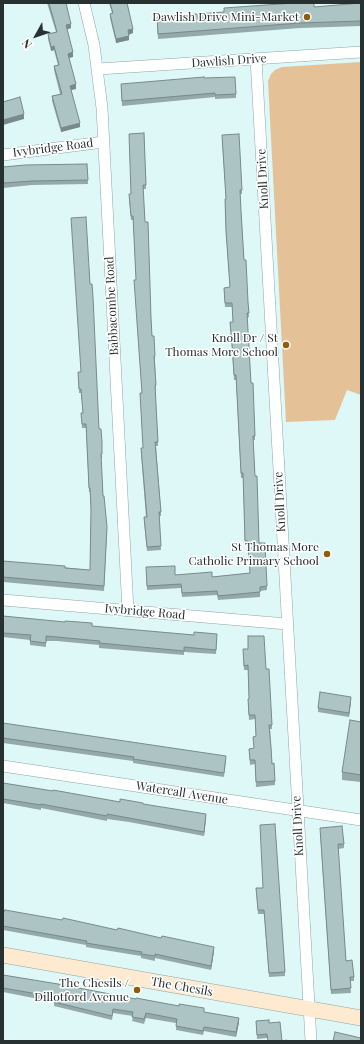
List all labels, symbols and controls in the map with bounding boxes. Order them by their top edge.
place label: Dawlish Drive Mini-Market [152,10,299,24]
marker: Dawlish Drive Mini-Market [302,12,312,22]
north arrow [16,16,56,56]
text: N [18,36,35,52]
street label: Dawlish Drive [191,51,267,71]
street label: Ivybridge Road [12,136,94,160]
street label: Knoll Drive [254,148,272,210]
street label: Babbacombe Road [102,256,122,356]
place label: Knoll Dr / St Thomas More School [165,331,278,359]
marker: Knoll Dr / St Thomas More School [281,340,291,350]
street label: Knoll Drive [271,471,289,533]
place label: St Thomas More Catholic Primary School [189,540,319,568]
marker: St Thomas More Catholic Primary School [322,549,332,559]
street label: Ivybridge Road [104,601,186,623]
street label: Watercall Avenue [135,779,229,807]
street label: Knoll Drive [289,795,307,857]
street label: The Chesils [150,974,214,1000]
place label: The Chesils / Dillotford Avenue [34,976,129,1004]
marker: The Chesils / Dillotford Avenue [132,985,142,995]

